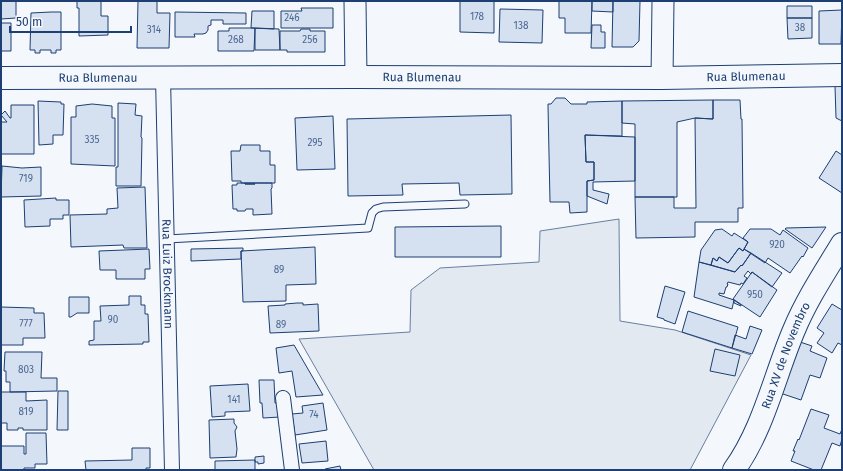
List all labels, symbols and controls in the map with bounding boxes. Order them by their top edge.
scale bar [10,8,131,34]
house number: 178 [470,11,485,23]
house number: 246 [284,12,300,24]
text: 50 m [16,15,42,29]
house number: 138 [514,20,529,32]
house number: 38 [795,22,806,34]
house number: 314 [147,24,162,36]
house number: 268 [228,34,244,46]
house number: 256 [302,34,318,46]
street label: Rua Blumenau [706,69,786,84]
street label: Rua Blumenau [382,70,462,84]
street label: Rua Blumenau [58,71,138,85]
house number: 335 [85,134,100,146]
house number: 295 [307,137,323,149]
house number: 719 [19,173,33,185]
street label: Rua Luiz Brockmann [159,219,176,329]
house number: 920 [769,239,785,251]
house number: 89 [274,264,284,276]
house number: 950 [747,289,763,301]
street label: Rua XV de Novembro [759,300,813,411]
house number: 90 [108,314,119,326]
house number: 777 [19,318,33,330]
house number: 89 [276,319,286,331]
house number: 803 [18,364,34,376]
house number: 141 [227,394,241,406]
house number: 819 [19,406,33,418]
house number: 74 [309,409,319,421]

